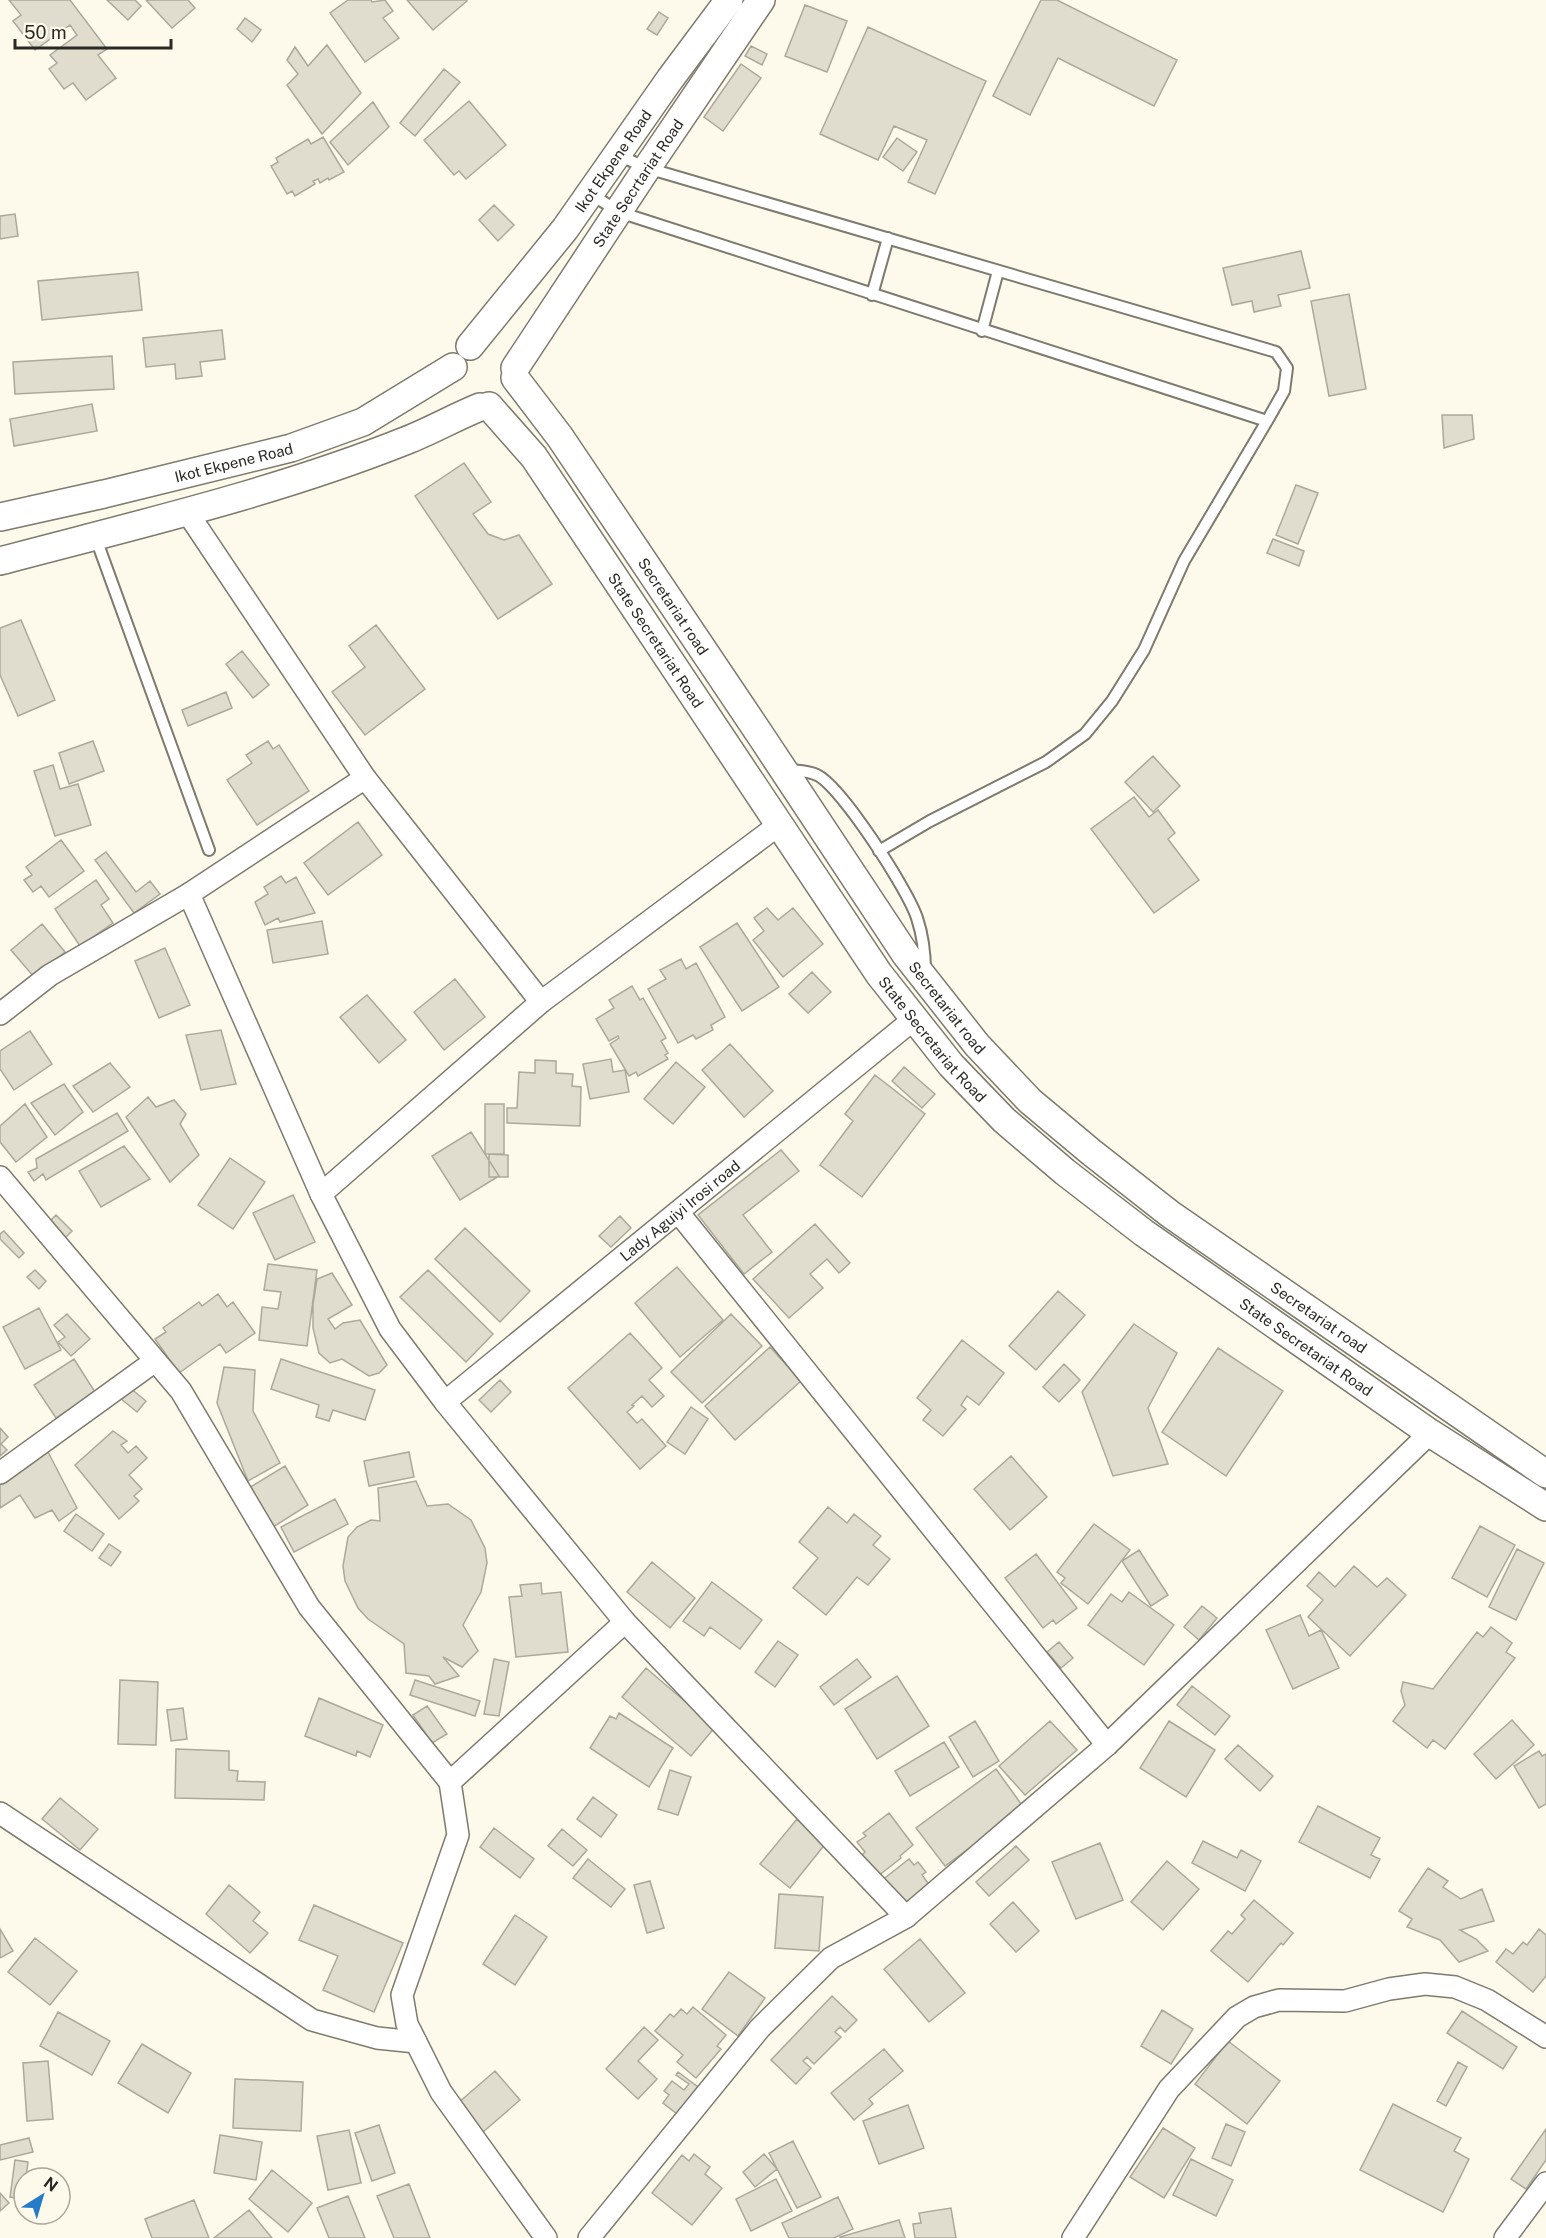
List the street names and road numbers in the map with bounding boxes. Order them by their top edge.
street label: Ikot Ekpene Road [571,106,654,215]
street label: State Secrtariat Road [589,116,686,250]
street label: Ikot Ekpene Road [173,439,295,485]
street label: Secretariat road [635,554,712,658]
street label: State Secretariat Road [605,569,707,711]
street label: Secretariat road [906,958,989,1057]
street label: State Secretariat Road [876,973,990,1105]
street label: Lady Aguiyi Irosi road [616,1156,743,1264]
street label: Secretariat road [1268,1278,1370,1356]
street label: State Secretariat Road [1236,1294,1376,1399]

